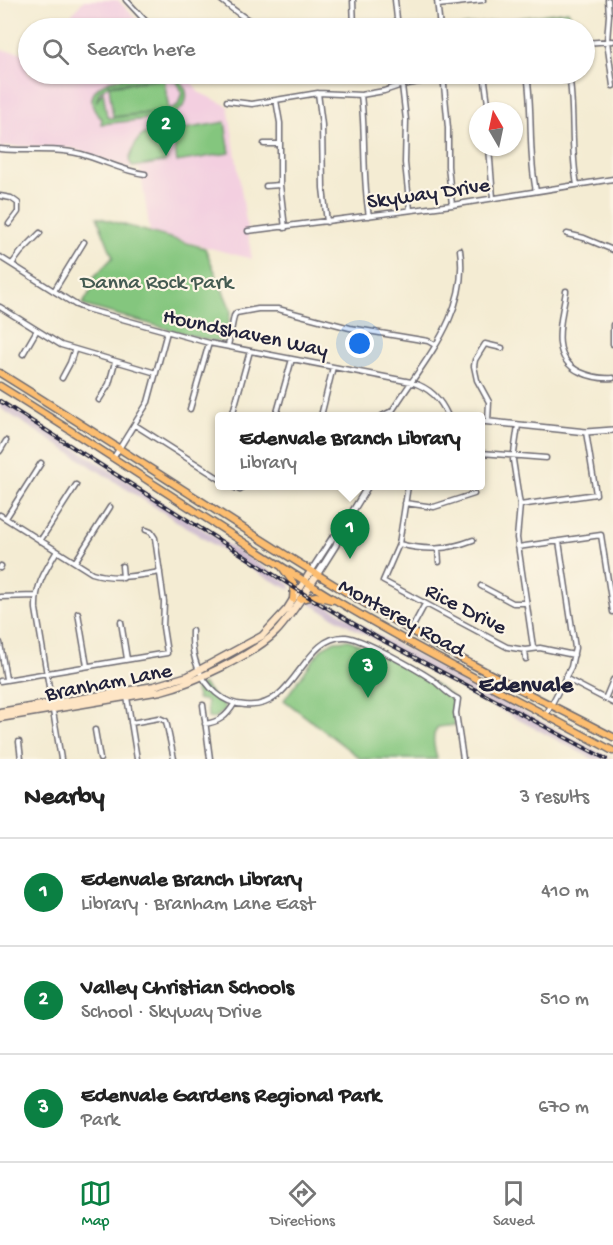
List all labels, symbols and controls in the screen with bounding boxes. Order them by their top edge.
search box [18,18,595,84]
icon: search [39,35,72,68]
text: Search here [87,38,195,64]
north arrow [469,102,523,156]
pin: 2 [146,106,186,156]
street label: Skyway Drive [365,173,492,216]
park label: Danna Rock Park [79,271,235,297]
street label: Houndshaven Way [160,305,330,365]
your location [345,329,374,358]
popup [215,412,485,490]
text: Edenvale Branch Library [240,427,461,453]
text: Library [240,453,297,476]
pin: 1 [330,510,370,559]
street label: Monterey Road [333,574,471,666]
street label: Rice Drive [420,579,511,642]
pin: 3 [348,648,388,698]
street label: Branham Lane [42,659,175,709]
district label: Edenvale [479,672,575,701]
text: Nearby [24,783,105,814]
text: 3 results [520,787,589,810]
text: Edenvale Branch Library [81,868,302,894]
text: 1 [39,881,48,904]
text: 410 m [541,881,589,904]
text: Library · Branham Lane East [81,894,315,917]
text: Valley Christian Schools [81,976,294,1002]
text: 2 [39,989,48,1012]
text: 510 m [540,989,589,1012]
text: School · Skyway Drive [81,1002,262,1025]
text: Edenvale Gardens Regional Park [81,1084,381,1110]
text: 3 [38,1097,49,1120]
text: 670 m [538,1097,589,1120]
text: Park [81,1110,119,1133]
tab: Map [79,1177,112,1232]
tab: Directions [270,1177,335,1232]
tab: Saved [493,1177,534,1232]

